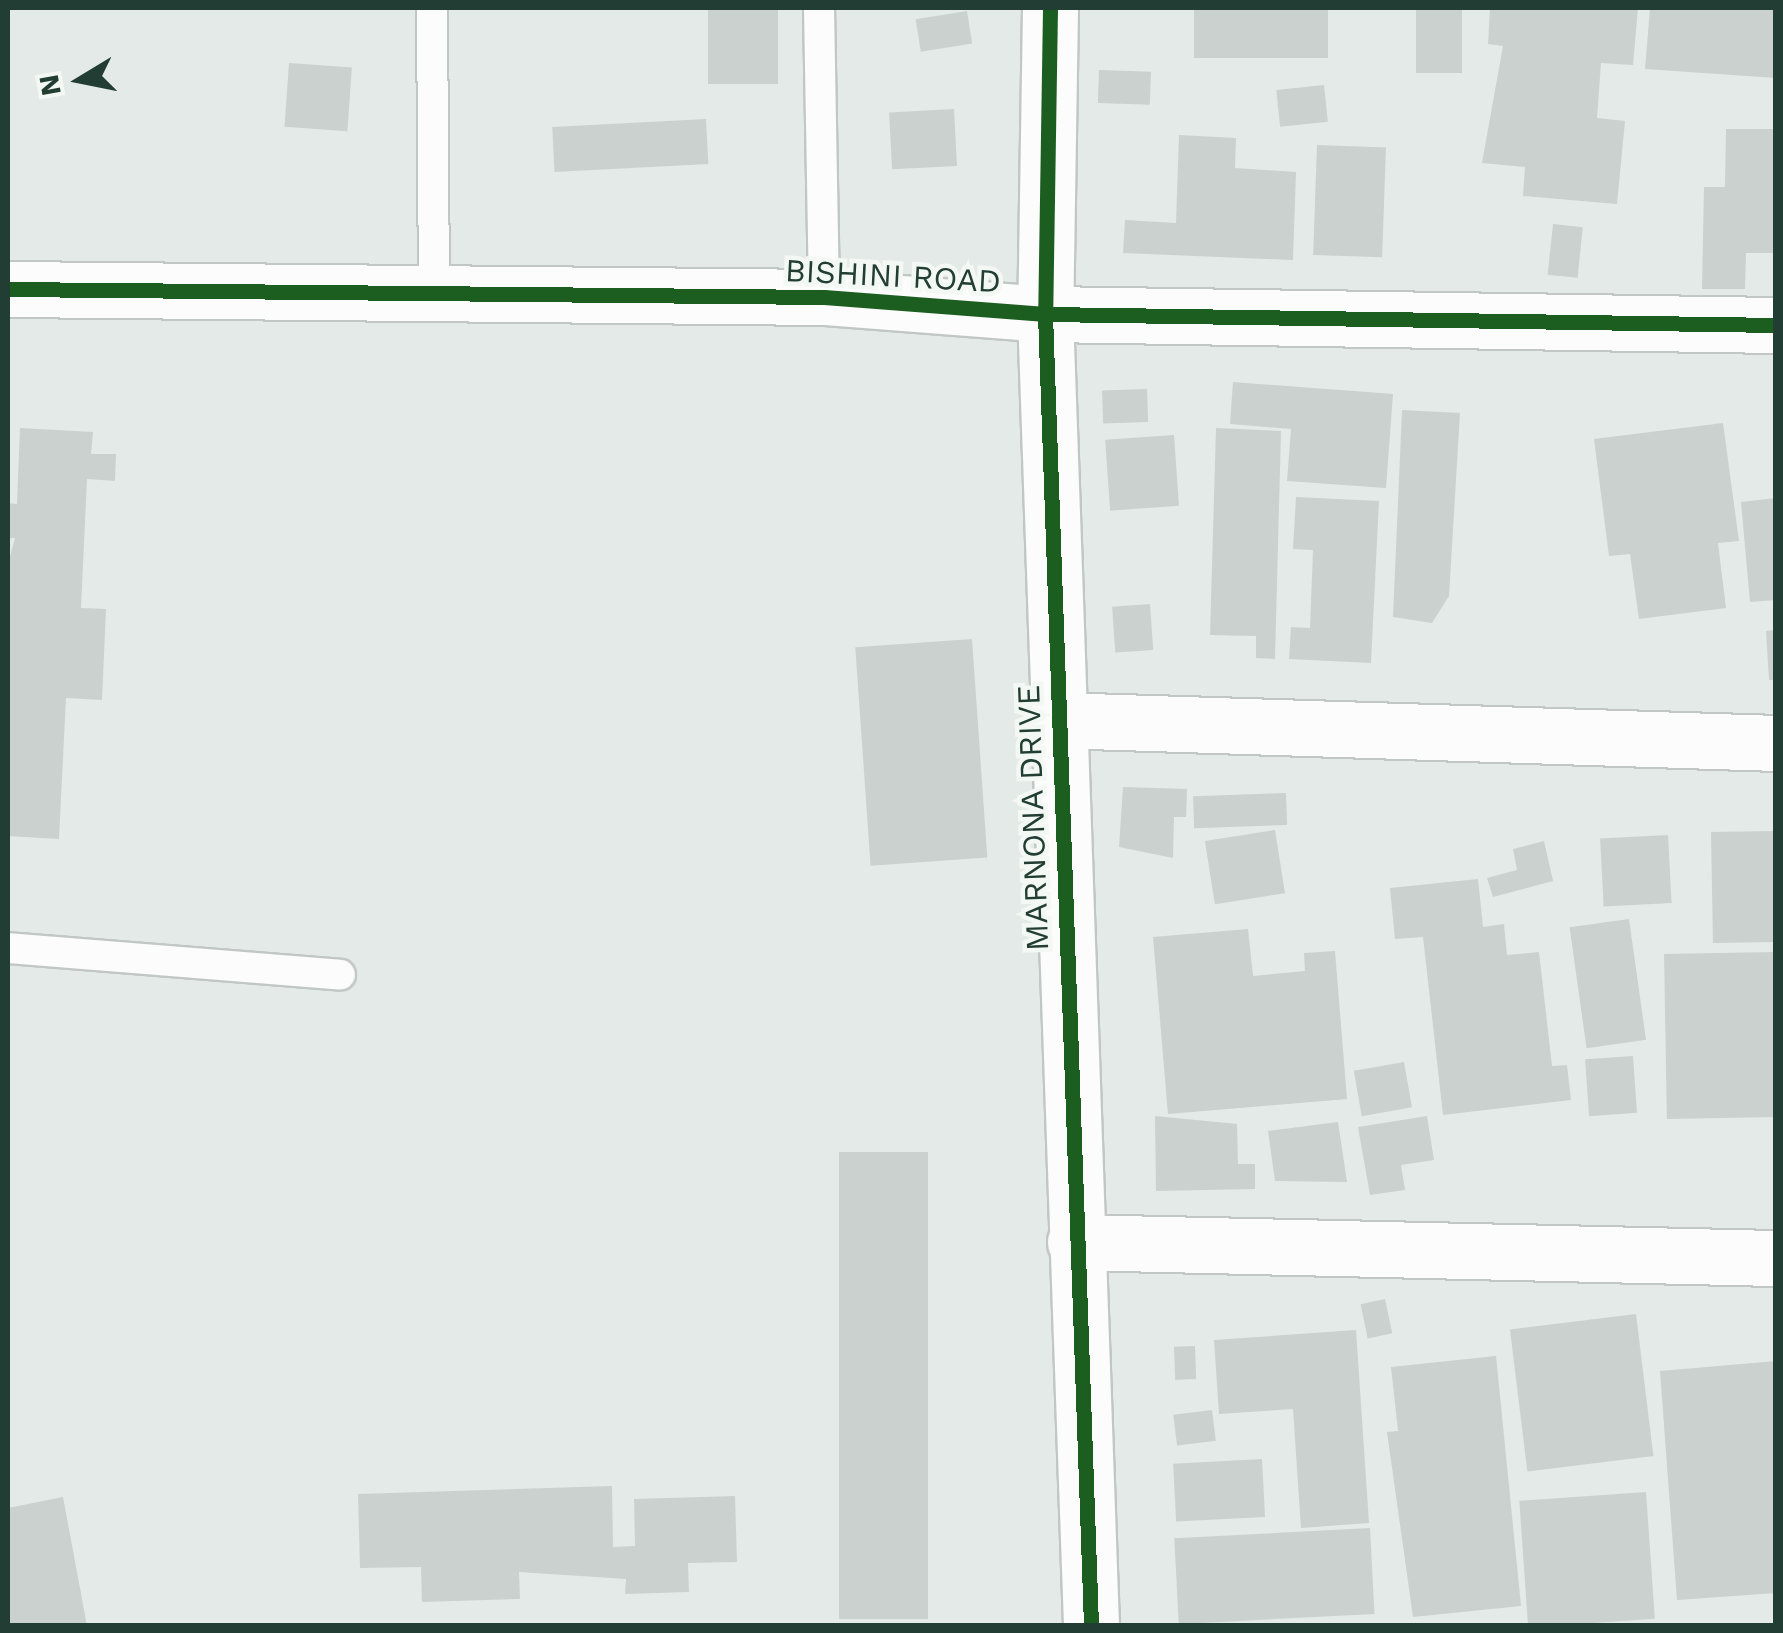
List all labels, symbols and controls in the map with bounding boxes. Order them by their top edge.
north arrow [30,30,130,130]
text: N [32,72,68,98]
street label: BISHINI ROAD [784,251,1002,301]
street label: MARNONA DRIVE [1009,684,1057,952]

